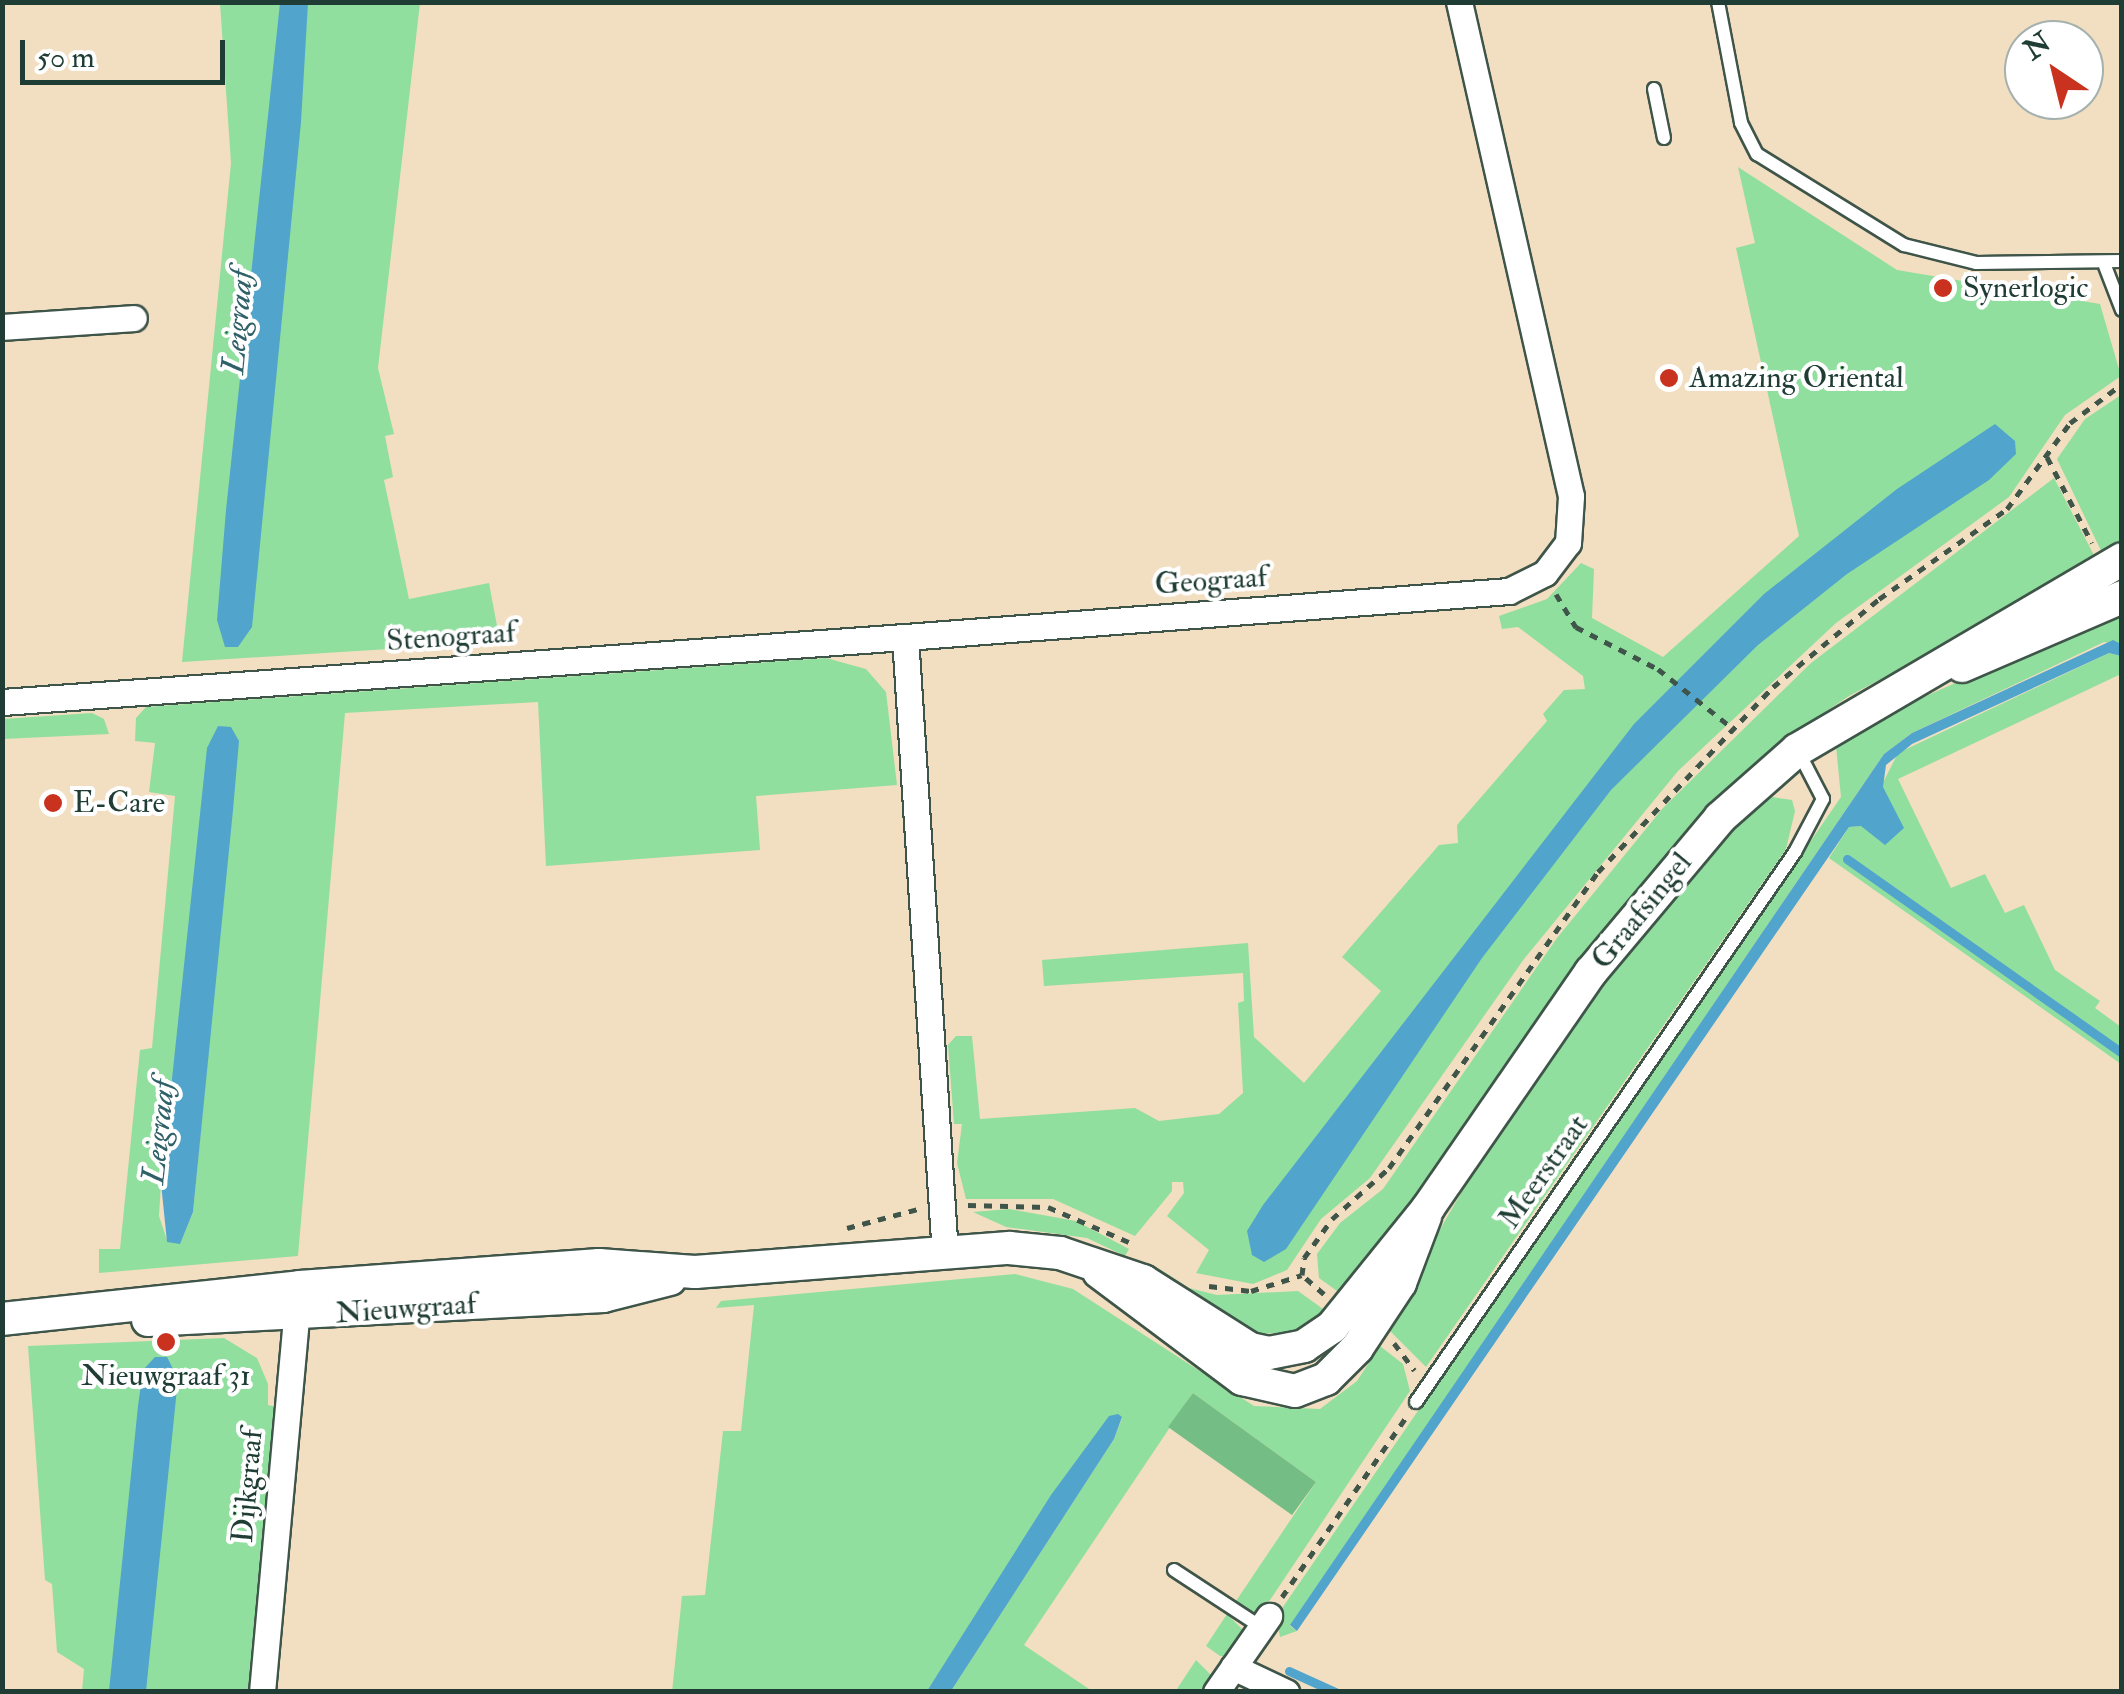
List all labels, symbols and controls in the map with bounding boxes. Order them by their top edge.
scale bar [25,20,230,82]
north arrow [2004,20,2104,120]
text: N [2017,25,2058,68]
text: 50 m [37,39,95,76]
water label: Leigraaf [214,268,262,376]
place label: Synerlogic [1963,270,2088,306]
marker: Synerlogic [1932,277,1954,299]
place label: Amazing Oriental [1689,360,1904,396]
marker: Amazing Oriental [1658,367,1680,389]
street label: Geograaf [1154,559,1268,603]
street label: Stenograaf [385,615,517,659]
place label: E-Care [73,785,165,821]
marker: E-Care [42,792,64,814]
street label: Graafsingel [1584,845,1700,977]
water label: Leigraaf [134,1078,184,1186]
street label: Meerstraat [1492,1108,1596,1236]
street label: Nieuwgraaf [334,1286,478,1332]
marker: Nieuwgraaf 31 [155,1331,177,1353]
place label: Nieuwgraaf 31 [81,1358,251,1394]
street label: Dijkgraaf [225,1428,271,1544]

